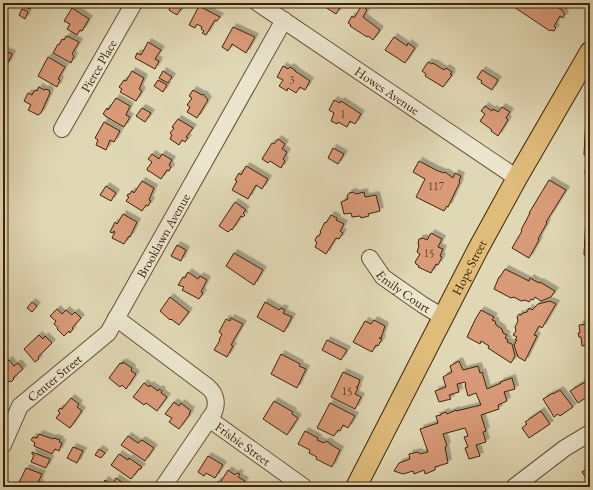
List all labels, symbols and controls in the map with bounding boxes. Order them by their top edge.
street label: Pierce Place [77,36,120,95]
street label: Howes Avenue [351,63,423,119]
house number: 3 [289,73,295,87]
house number: 1 [340,107,346,121]
house number: 117 [428,179,445,193]
street label: Brooklawn Avenue [133,190,194,281]
street label: Hope Street [448,237,490,298]
house number: 15 [424,246,434,260]
street label: Emily Court [372,267,434,317]
street label: Center Street [24,350,85,406]
house number: 15 [342,384,352,398]
street label: Frisbie Street [212,418,274,470]

